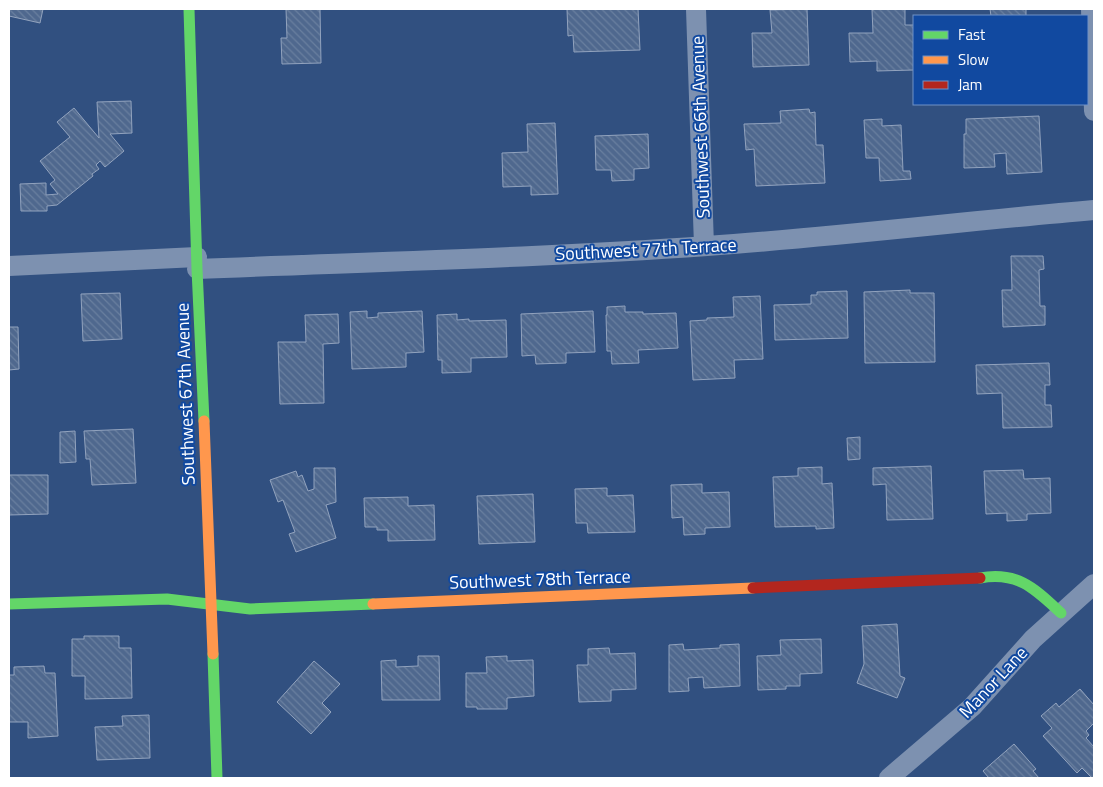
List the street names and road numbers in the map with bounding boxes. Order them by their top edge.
street label: Southwest 66th Avenue [683,35,717,219]
street label: Southwest 77th Terrace [555,231,737,267]
street label: Southwest 67th Avenue [168,302,202,486]
street label: Southwest 78th Terrace [449,562,631,596]
street label: Manor Lane [952,640,1034,724]

